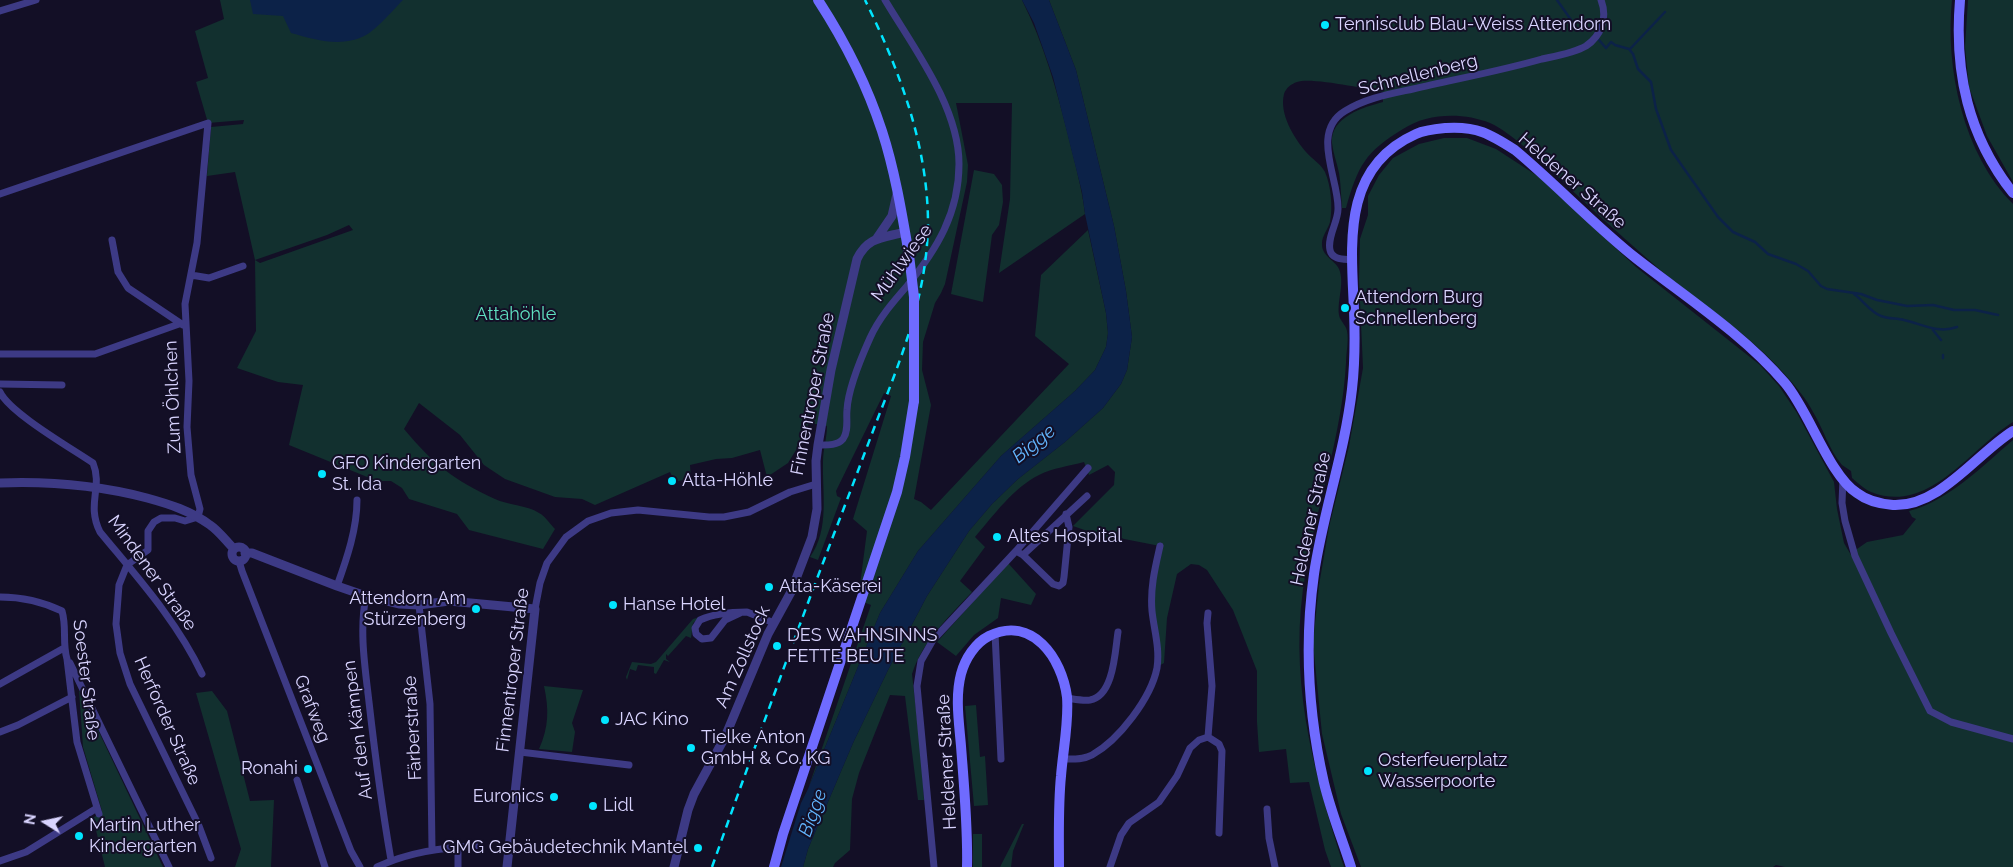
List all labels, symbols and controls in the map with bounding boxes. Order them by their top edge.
place label: Tennisclub Blau-Weiss Attendorn [1335,14,1611,36]
marker: Tennisclub Blau-Weiss Attendorn [1319,19,1331,31]
street label: Schnellenberg [1356,50,1480,100]
street label: Heldener Straße [1514,128,1630,234]
street label: Mühlwiese [867,220,937,306]
place label: Attendorn Burg Schnellenberg [1355,287,1483,330]
marker: Attendorn Burg Schnellenberg [1339,302,1351,314]
park label: Attahöhle [476,304,556,326]
street label: Finnentroper Straße [787,311,839,477]
street label: Zum Öhlchen [160,340,186,454]
water label: Bigge [1008,420,1060,468]
street label: Heldener Straße [1286,450,1336,588]
place label: GFO Kindergarten St. Ida [332,453,481,496]
marker: GFO Kindergarten St. Ida [316,468,328,480]
place label: Atta-Höhle [682,470,773,492]
marker: Atta-Höhle [666,475,678,487]
street label: Mindener Straße [103,511,201,635]
place label: Altes Hospital [1007,526,1122,548]
marker: Altes Hospital [991,531,1003,543]
place label: Atta-Käserei [779,576,881,598]
marker: Atta-Käserei [763,581,775,593]
street label: Finnentroper Straße [492,587,534,753]
place label: Attendorn Am Stürzenberg [349,588,466,630]
place label: Hanse Hotel [623,594,725,616]
marker: Hanse Hotel [607,599,619,611]
marker: Attendorn Am Stürzenberg [470,603,482,615]
street label: Am Zollstock [711,603,775,711]
street label: Soester Straße [68,618,104,742]
place label: DES WAHNSINNS FETTE BEUTE [787,625,937,668]
marker: DES WAHNSINNS FETTE BEUTE [771,640,783,652]
street label: Herforder Straße [129,653,205,789]
street label: Auf den Kämpen [339,659,377,801]
street label: Grafweg [289,672,335,746]
street label: Färberstraße [399,675,427,781]
street label: Heldener Straße [933,694,961,830]
place label: JAC Kino [615,709,689,731]
marker: JAC Kino [599,714,611,726]
place label: Tielke Anton GmbH & Co. KG [701,727,830,770]
marker: Tielke Anton GmbH & Co. KG [685,742,697,754]
place label: Osterfeuerplatz Wasserpoorte [1378,750,1507,792]
place label: Ronahi [241,758,298,780]
marker: Ronahi [302,763,314,775]
marker: Osterfeuerplatz Wasserpoorte [1362,765,1374,777]
place label: Euronics [473,786,544,808]
water label: Bigge [794,786,832,840]
marker: Euronics [548,791,560,803]
place label: Lidl [603,795,634,817]
north arrow [20,797,70,847]
marker: Lidl [587,800,599,812]
text: N [21,813,39,826]
place label: Martin Luther Kindergarten [89,815,200,858]
marker: Martin Luther Kindergarten [73,830,85,842]
place label: GMG Gebäudetechnik Mantel [443,837,688,859]
marker: GMG Gebäudetechnik Mantel [692,842,704,854]

